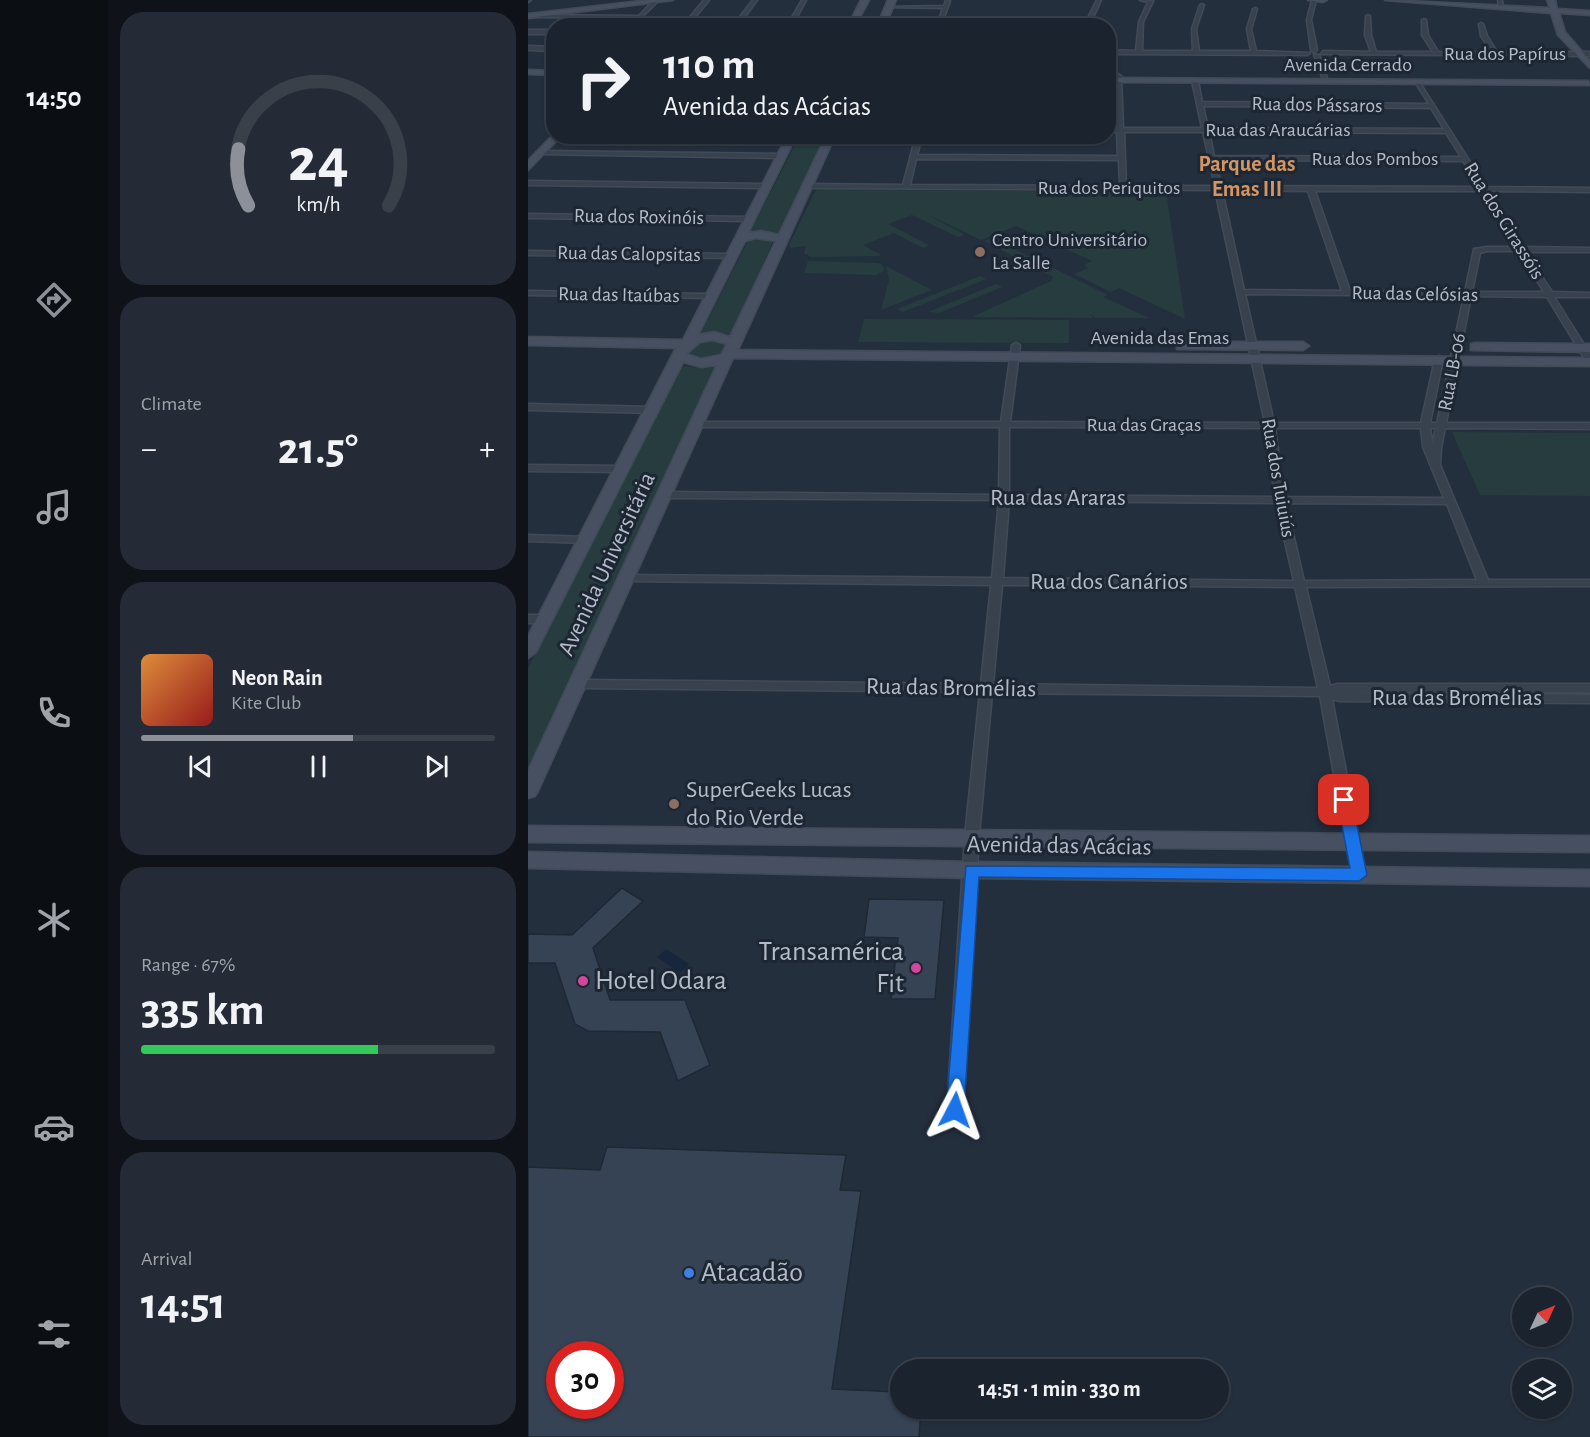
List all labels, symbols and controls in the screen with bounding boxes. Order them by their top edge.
icon: right [564,42,642,120]
text: 110 m [663,44,755,86]
street label: Rua dos Papírus [1444,44,1566,64]
street label: Avenida Cerrado [1284,55,1412,75]
text: 14:50 [26,84,82,111]
text: Avenida das Acácias [663,93,871,120]
street label: Rua dos Pássaros [1251,94,1383,116]
street label: Rua das Araucárias [1205,120,1351,140]
text: 24 [288,130,348,192]
street label: Rua dos Pombos [1312,149,1439,169]
district label: Parque das Emas III [1199,153,1295,200]
street label: Rua dos Girassóis [1460,159,1548,283]
street label: Rua dos Periquitos [1038,178,1180,198]
text: km/h [296,194,340,215]
street label: Rua dos Roxinóis [574,206,704,228]
place label: Centro Universitário La Salle [992,230,1147,273]
street label: Rua das Calopsitas [557,243,701,265]
marker: Centro Universitário La Salle [973,245,987,259]
icon: directions [33,279,75,321]
street label: Rua das Celósias [1352,283,1478,305]
street label: Rua das Itaúbas [558,284,680,306]
street label: Avenida das Emas [1090,328,1230,348]
street label: Rua LB-06 [1435,332,1469,412]
text: Climate [141,394,202,414]
street label: Rua das Graças [1087,415,1201,435]
street label: Rua dos Tuiuiús [1258,417,1298,539]
text: 21.5° [278,427,358,472]
text: − [141,433,157,466]
text: + [479,433,495,466]
street label: Avenida Universitária [554,469,660,659]
icon: music [33,486,75,528]
street label: Rua das Araras [990,486,1126,510]
street label: Rua dos Canários [1030,570,1188,594]
text: Neon Rain [231,667,323,689]
street label: Rua das Bromélias [866,675,1036,701]
street label: Rua das Bromélias [1372,686,1542,710]
icon: phone [33,692,75,734]
text: Kite Club [231,693,301,713]
icon: previous [184,750,217,783]
icon: pause [302,750,335,783]
icon: next [420,750,453,783]
pin [1318,774,1369,825]
place label: SuperGeeks Lucas do Rio Verde [686,778,852,830]
icon: arrive [1327,783,1360,816]
marker: SuperGeeks Lucas do Rio Verde [667,797,681,811]
street label: Avenida das Acácias [966,832,1152,860]
icon: climate [33,899,75,941]
place label: Transamérica Fit [759,938,904,998]
text: Range · 67% [141,955,235,975]
marker: Transamérica Fit [909,961,923,975]
place label: Hotel Odara [595,967,727,995]
marker: Hotel Odara [576,974,590,988]
text: 335 km [141,988,265,1033]
position arrow [923,1078,987,1142]
icon: car [33,1106,75,1148]
text: Arrival [141,1249,192,1269]
place label: Atacadão [701,1259,803,1287]
marker: Atacadão [682,1266,696,1280]
text: 14:51 [141,1282,226,1327]
north arrow [1512,1287,1572,1347]
map controls [1512,1287,1572,1419]
icon: filters [33,1313,75,1355]
speed limit sign: 30 [546,1341,624,1419]
button: layers [1512,1359,1572,1419]
text: 14:51 · 1 min · 330 m [978,1378,1141,1400]

